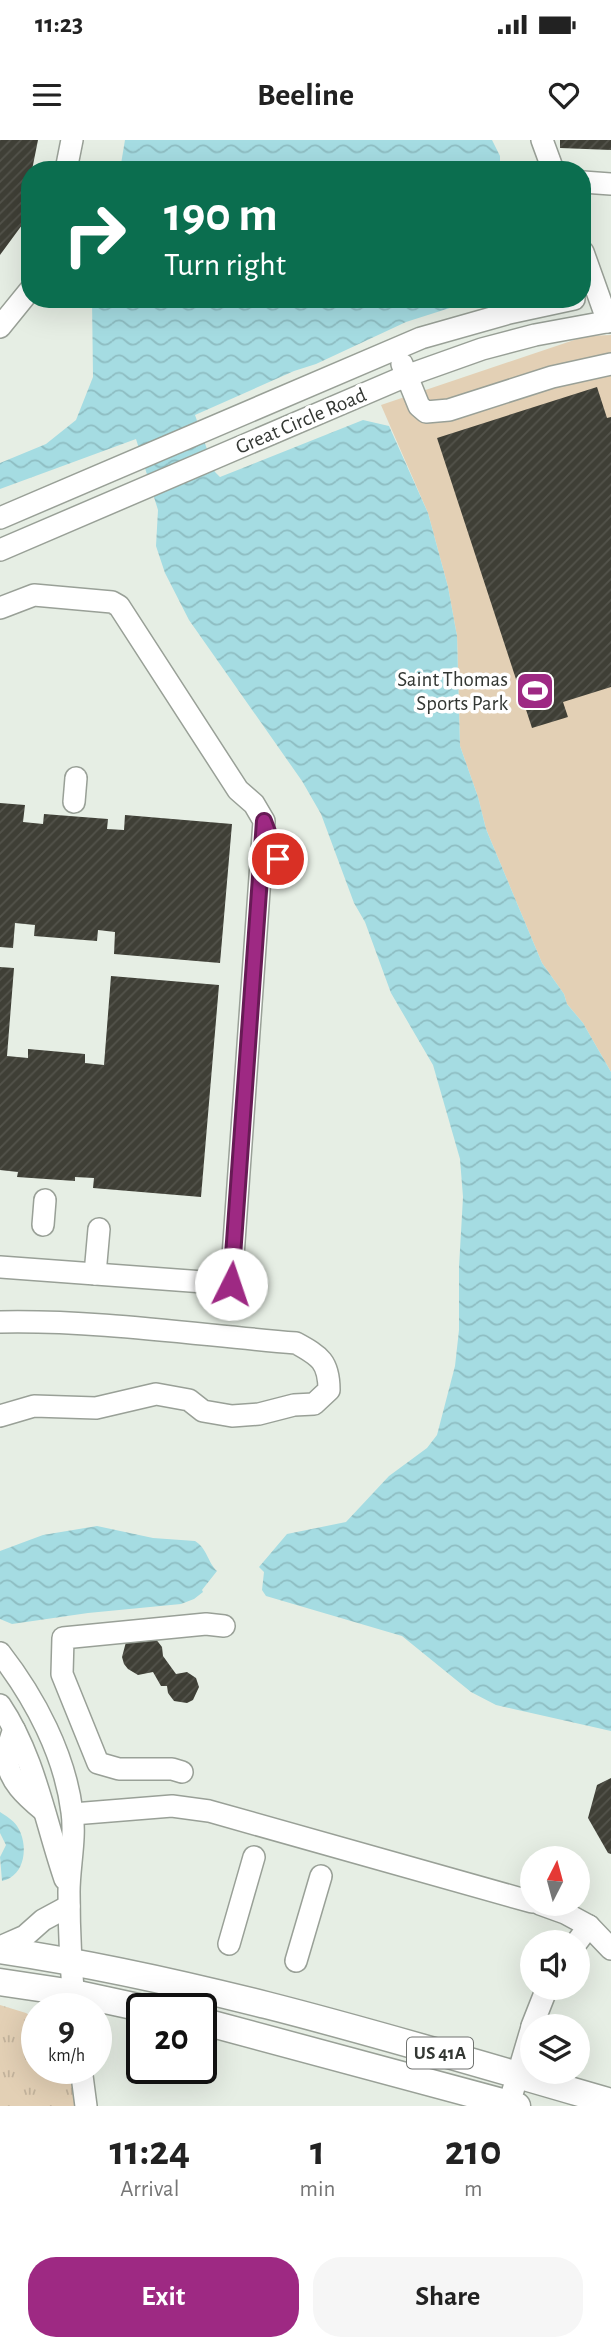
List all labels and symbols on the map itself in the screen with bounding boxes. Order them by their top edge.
street label: Great Circle Road [233,384,369,458]
place label: Saint Thomas Sports Park [397,669,508,714]
sports icon: Saint Thomas Sports Park [514,670,556,712]
pin [248,829,308,889]
position arrow [194,1247,268,1321]
north arrow [520,1846,590,1916]
speed limit sign: 20 [126,1993,217,2084]
road number: US 41A [407,2038,473,2068]

